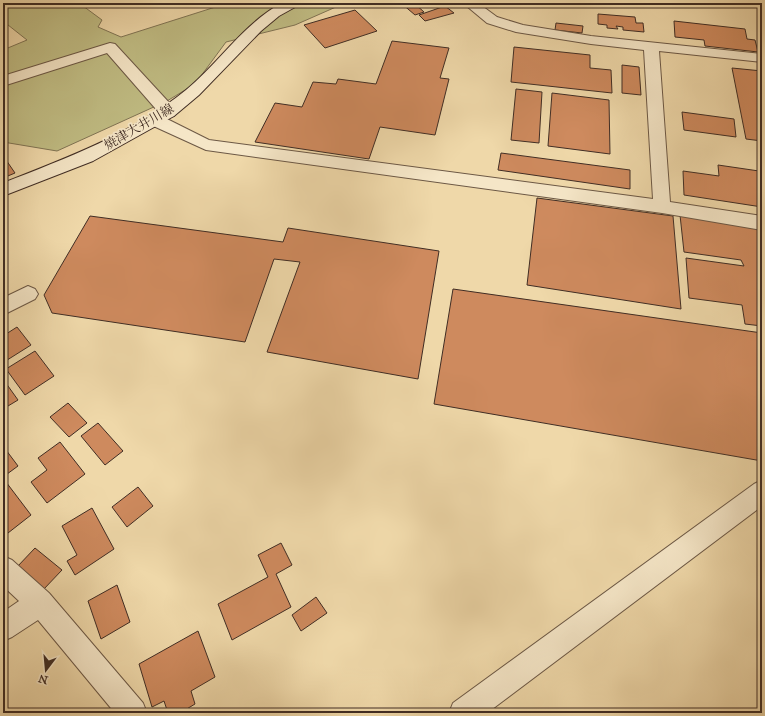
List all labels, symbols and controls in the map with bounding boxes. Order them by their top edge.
street label: 焼津大井川線 [101,101,177,153]
north arrow [26,650,66,690]
text: N [36,671,50,687]

